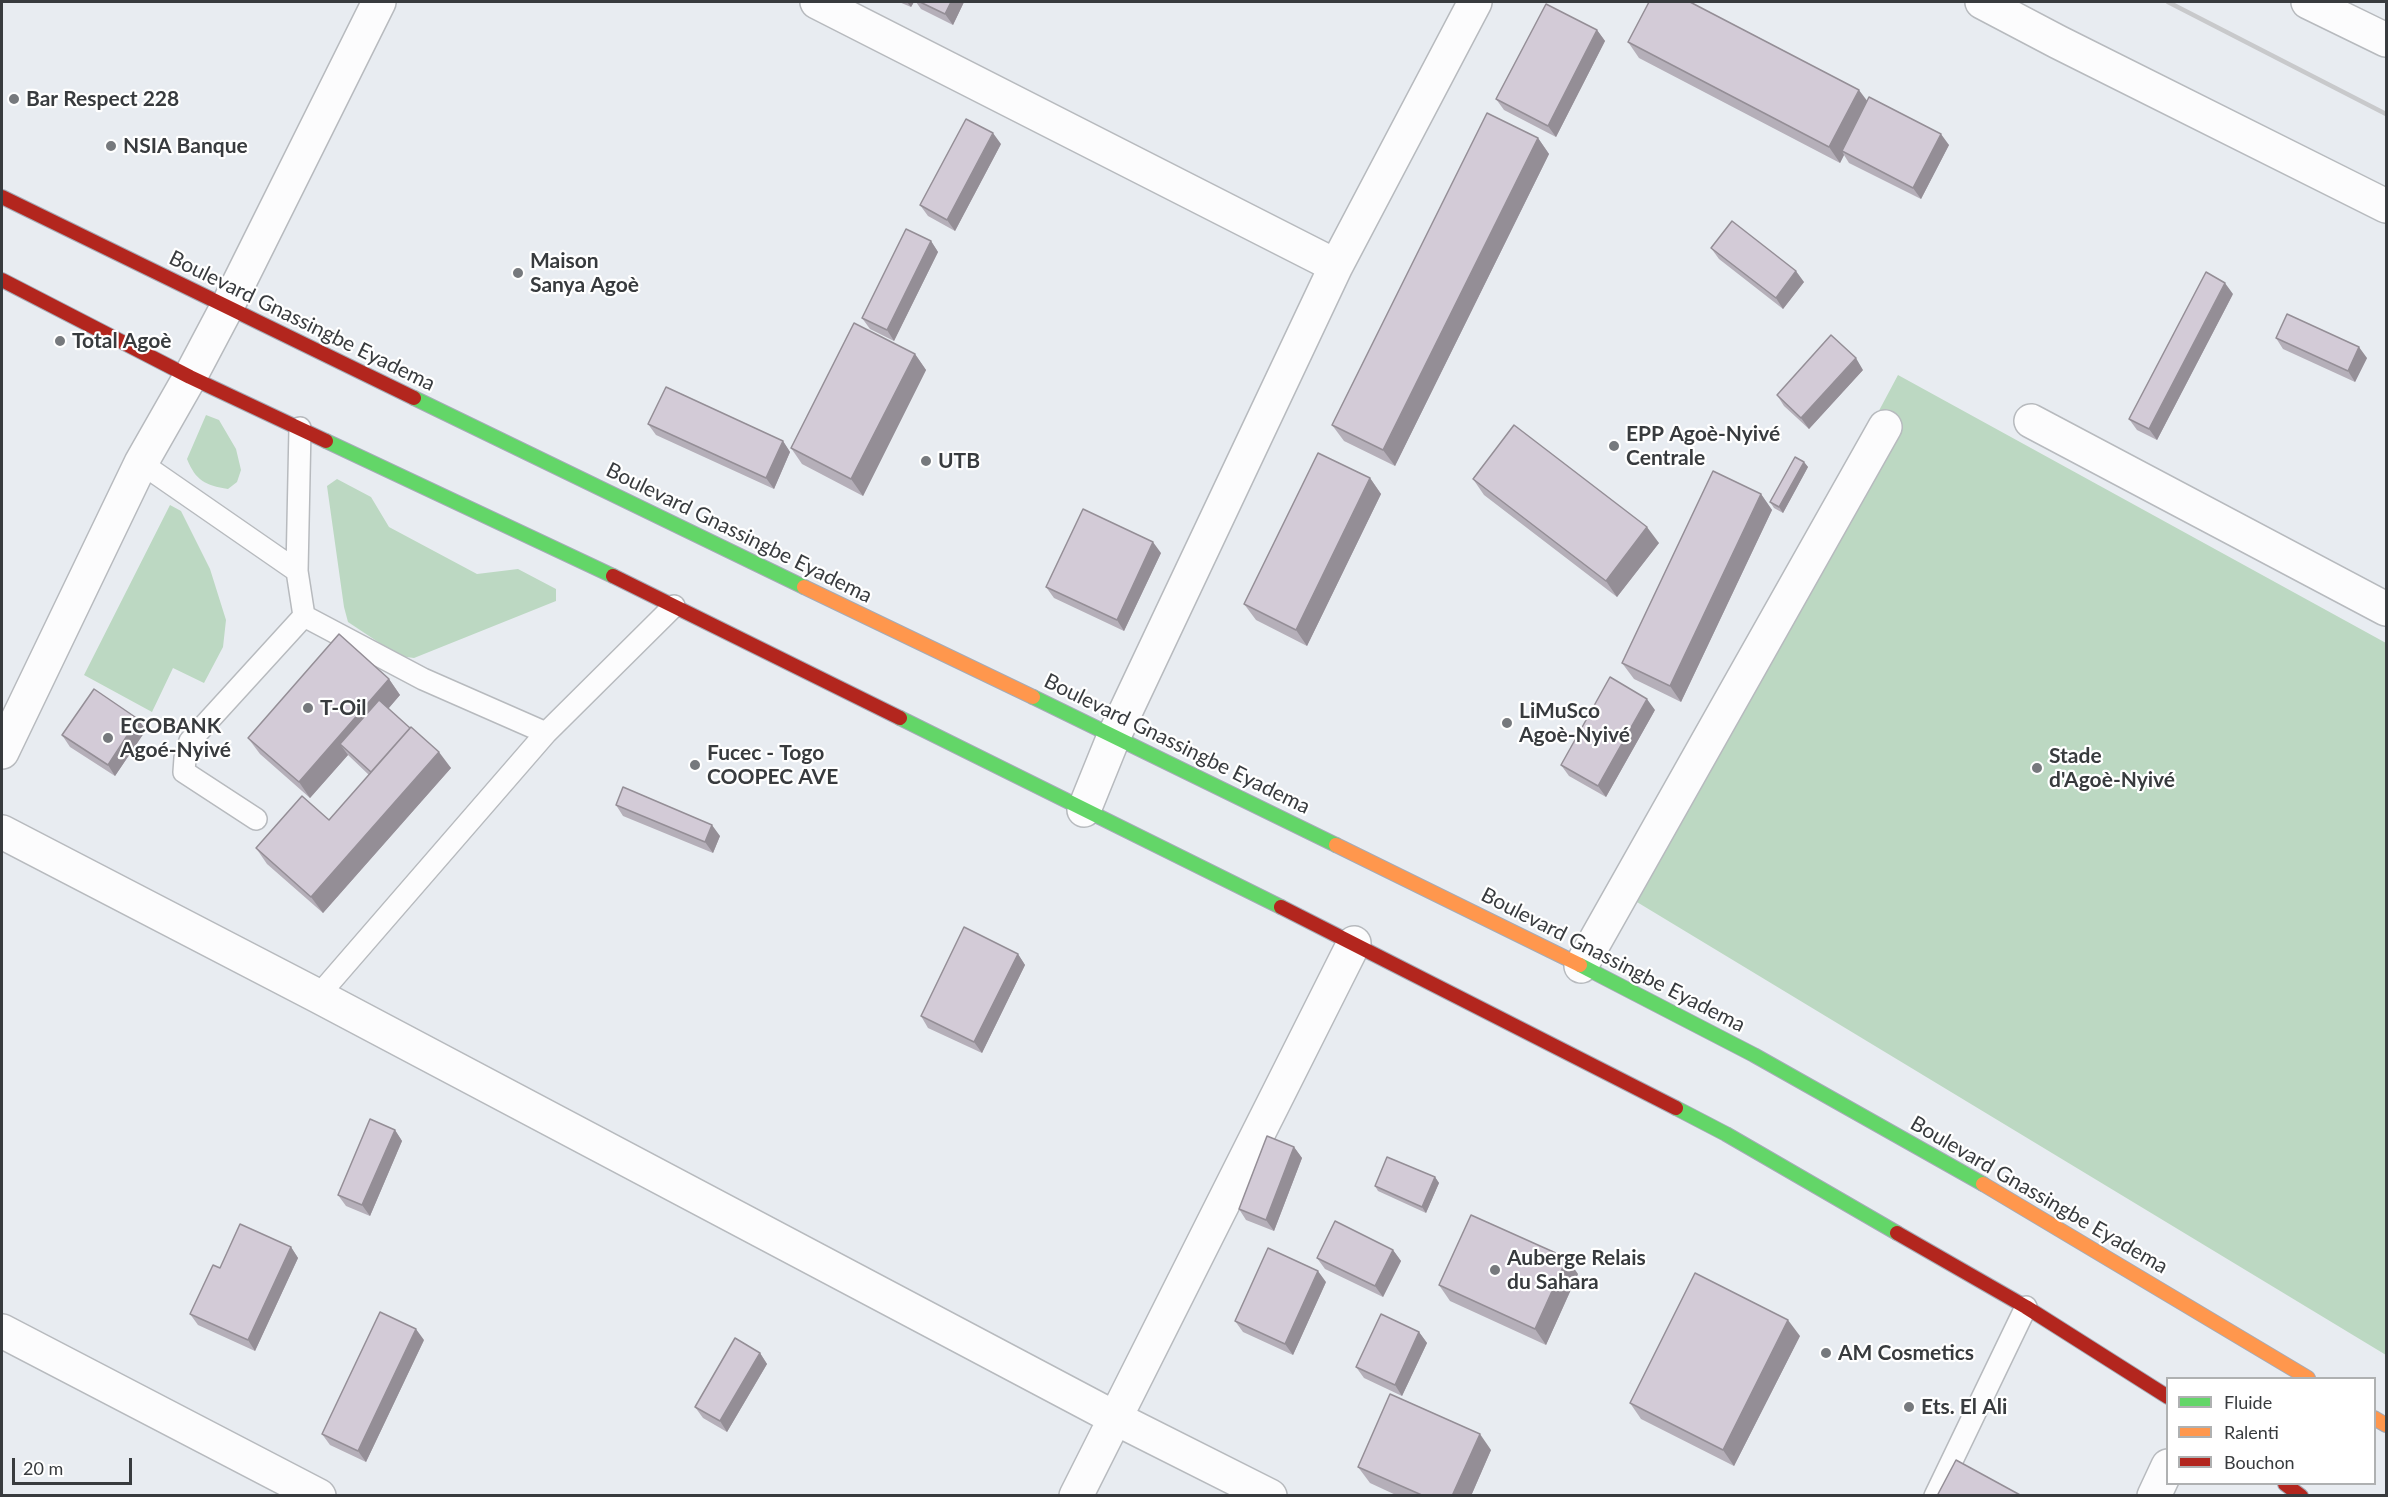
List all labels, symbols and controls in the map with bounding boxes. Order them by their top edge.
place label: Bar Respect 228 [26,86,179,112]
marker: Bar Respect 228 [7,92,21,106]
place label: NSIA Banque [123,133,248,159]
marker: NSIA Banque [104,139,118,153]
street label: Boulevard Gnassingbe Eyadema [165,245,439,397]
place label: Maison Sanya Agoè [530,248,639,298]
marker: Maison Sanya Agoè [511,266,525,280]
place label: Total Agoè [72,328,171,354]
marker: Total Agoè [53,334,67,348]
place label: EPP Agoè-Nyivé Centrale [1626,421,1780,471]
marker: EPP Agoè-Nyivé Centrale [1607,439,1621,453]
place label: UTB [938,448,980,474]
marker: UTB [919,454,933,468]
street label: Boulevard Gnassingbe Eyadema [602,457,876,609]
street label: Boulevard Gnassingbe Eyadema [1040,668,1314,820]
place label: T-Oil [320,695,367,721]
place label: LiMuSco Agoè-Nyivé [1519,698,1630,748]
marker: T-Oil [301,701,315,715]
place label: ECOBANK Agoé-Nyivé [120,713,231,763]
marker: LiMuSco Agoè-Nyivé [1500,716,1514,730]
marker: ECOBANK Agoé-Nyivé [101,731,115,745]
place label: Fucec - Togo COOPEC AVE [707,740,838,790]
place label: Stade d'Agoè-Nyivé [2049,743,2175,793]
marker: Fucec - Togo COOPEC AVE [688,758,702,772]
marker: Stade d'Agoè-Nyivé [2030,761,2044,775]
street label: Boulevard Gnassingbe Eyadema [1477,882,1749,1038]
street label: Boulevard Gnassingbe Eyadema [1906,1111,2172,1279]
place label: Auberge Relais du Sahara [1507,1245,1646,1295]
marker: Auberge Relais du Sahara [1488,1263,1502,1277]
place label: AM Cosmetics [1838,1340,1974,1366]
marker: AM Cosmetics [1819,1346,1833,1360]
legend [2166,1377,2376,1485]
text: Fluide [2224,1391,2272,1413]
place label: Ets. El Ali [1921,1394,2007,1420]
marker: Ets. El Ali [1902,1400,1916,1414]
text: Ralenti [2224,1421,2279,1443]
scale bar [15,1446,135,1484]
text: Bouchon [2224,1451,2295,1473]
text: 20 m [23,1457,63,1479]

